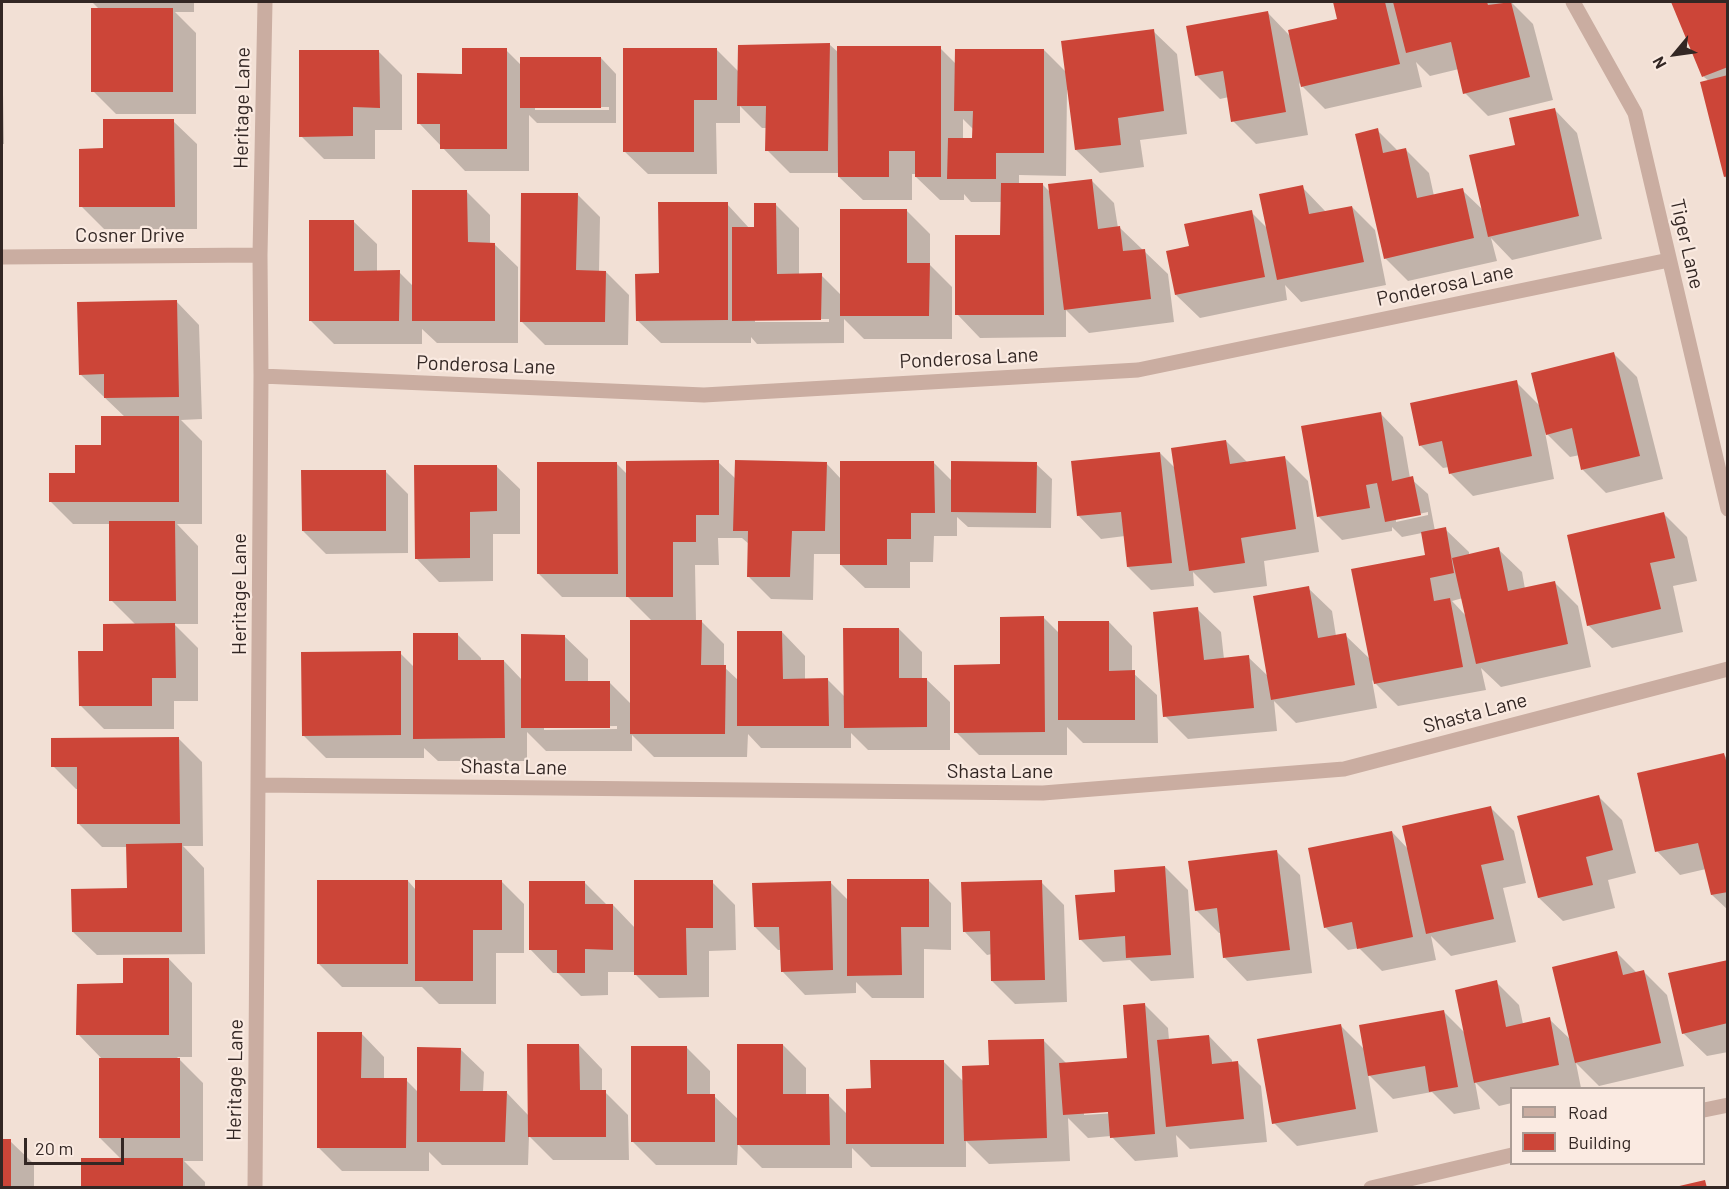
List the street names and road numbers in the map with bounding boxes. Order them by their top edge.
street label: Heritage Lane [229,47,255,169]
street label: Tiger Lane [1665,197,1709,291]
street label: Cosner Drive [75,223,185,247]
street label: Ponderosa Lane [1374,259,1516,311]
street label: Ponderosa Lane [899,342,1039,374]
street label: Ponderosa Lane [416,351,556,379]
street label: Heritage Lane [227,533,251,655]
street label: Shasta Lane [1420,688,1530,738]
street label: Shasta Lane [460,754,568,780]
street label: Shasta Lane [947,759,1053,783]
street label: Heritage Lane [222,1019,248,1141]

